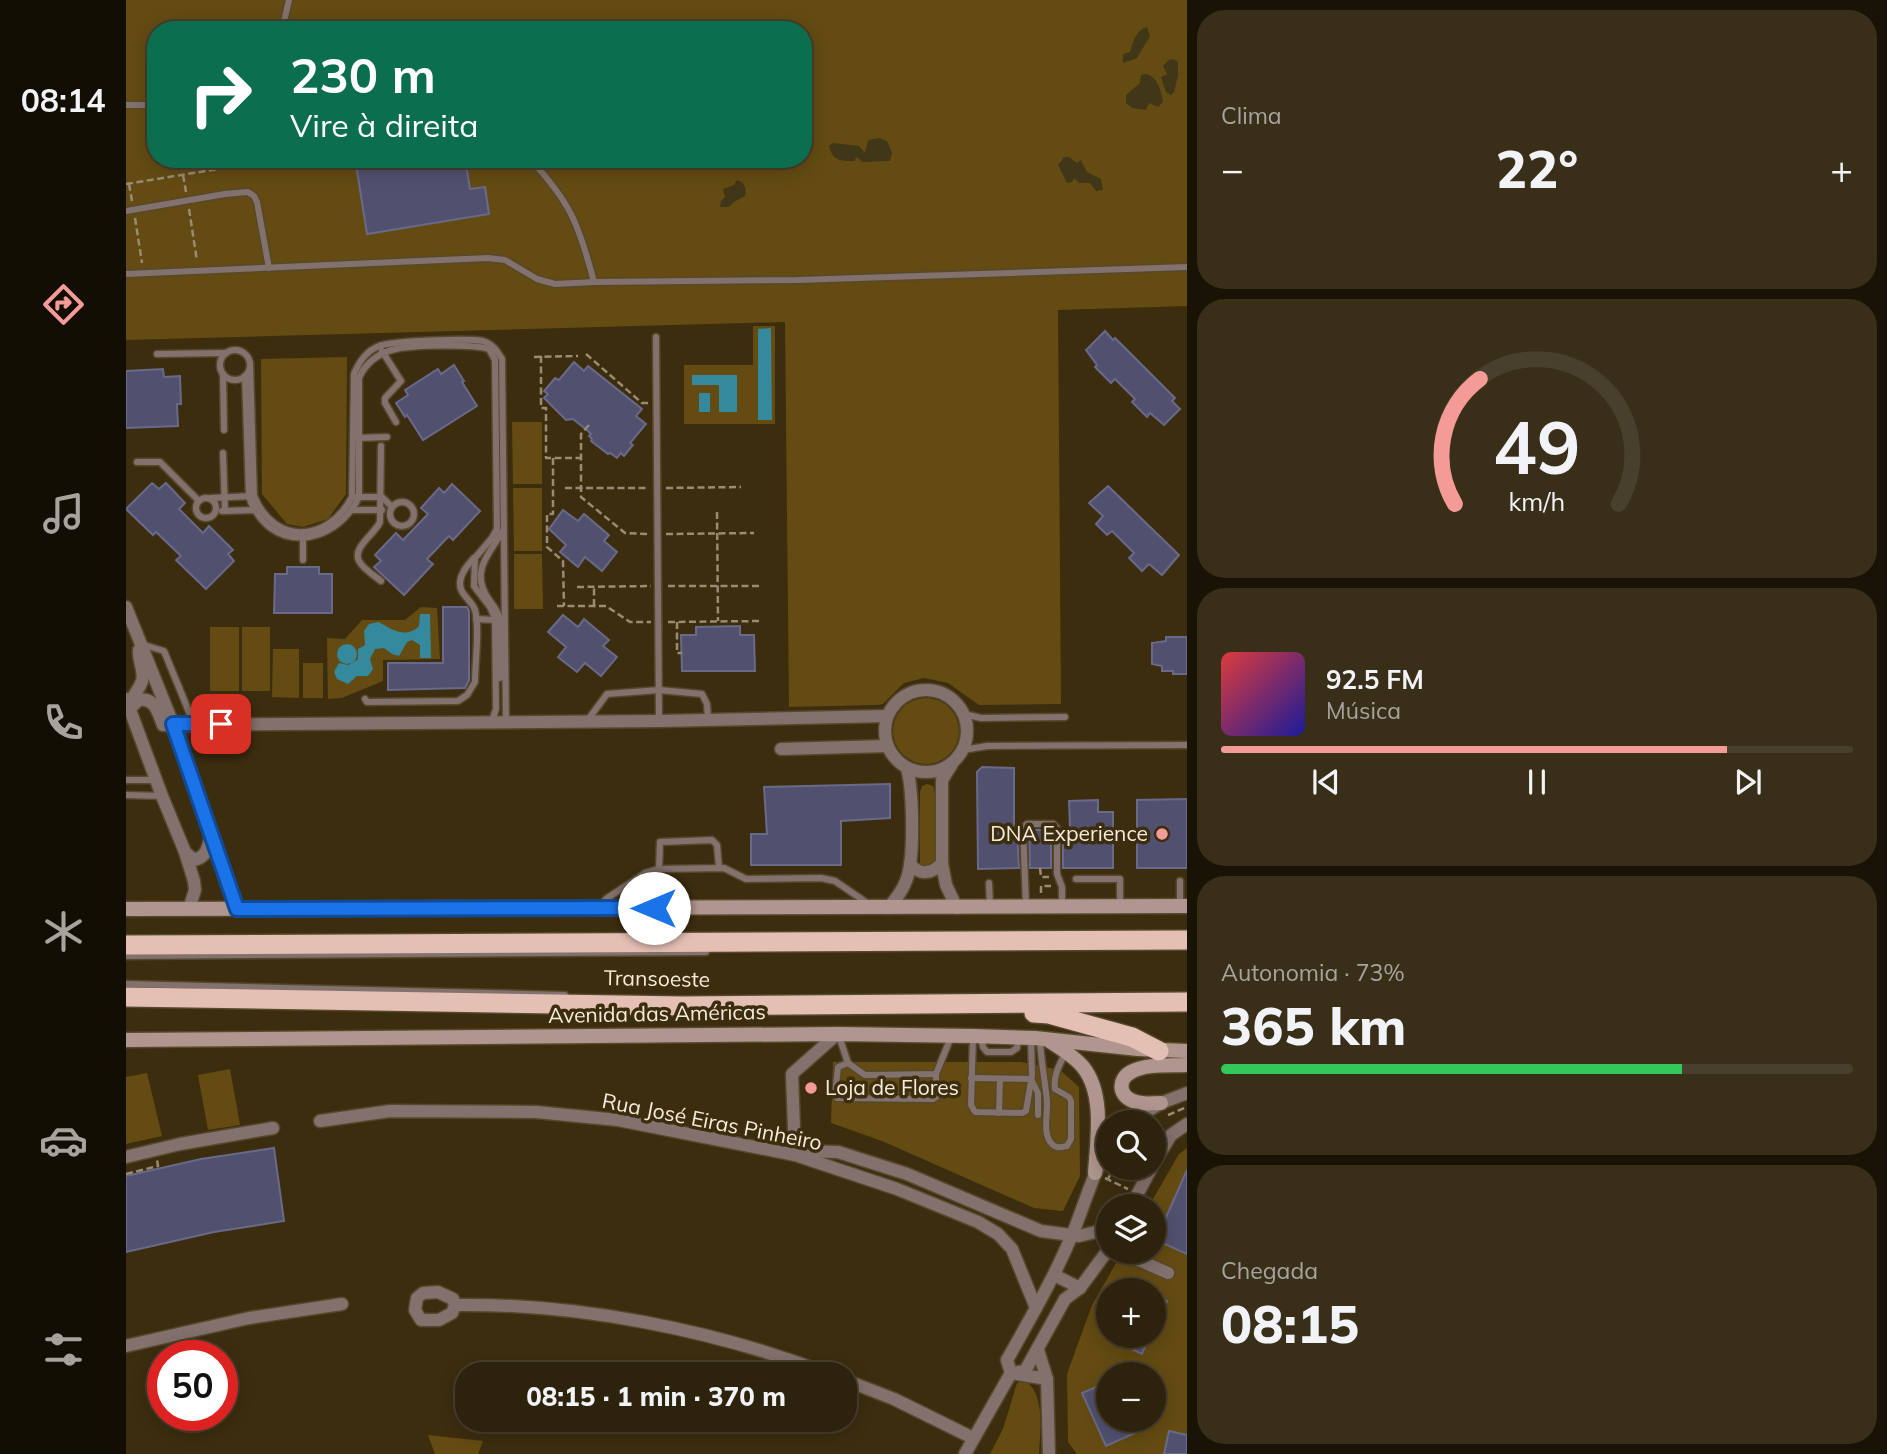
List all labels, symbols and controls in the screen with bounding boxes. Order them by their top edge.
text: 230 m [290,44,436,105]
icon: right [175,49,266,140]
text: 08:14 [21,80,105,120]
text: Clima [1221,101,1282,130]
text: Vire à direita [290,105,478,145]
text: 22° [1496,136,1578,201]
text: − [1221,145,1244,193]
text: + [1830,145,1853,193]
icon: directions [39,280,88,329]
text: 49 [1493,402,1581,493]
text: km/h [1509,486,1565,517]
icon: music [39,489,88,538]
text: 92.5 FM [1326,663,1424,696]
pin [191,694,251,754]
text: Música [1326,696,1401,725]
icon: phone [39,698,88,747]
icon: arrive [202,705,240,743]
icon: previous [1307,763,1345,801]
icon: pause [1518,763,1556,801]
icon: next [1729,763,1767,801]
place label: DNA Experience [990,820,1148,846]
marker: DNA Experience [1154,826,1170,842]
position arrow [617,871,691,945]
icon: climate [39,907,88,956]
text: Autonomia · 73% [1221,958,1405,987]
street label: Transoeste [604,964,710,992]
text: 365 km [1221,993,1406,1058]
street label: Avenida das Américas [548,998,766,1028]
place label: Loja de Flores [825,1074,959,1100]
marker: Loja de Flores [803,1080,819,1096]
street label: Rua José Eiras Pinheiro [600,1087,824,1155]
map controls [1096,1110,1166,1432]
button: search [1096,1110,1166,1180]
icon: car [39,1116,88,1165]
button: layers [1096,1194,1166,1264]
text: Chegada [1221,1256,1318,1285]
button: + [1096,1278,1166,1348]
text: 08:15 [1221,1291,1359,1356]
icon: filters [39,1325,88,1374]
speed limit sign: 50 [147,1340,238,1431]
button: − [1096,1362,1166,1432]
text: 08:15 · 1 min · 370 m [526,1380,786,1413]

